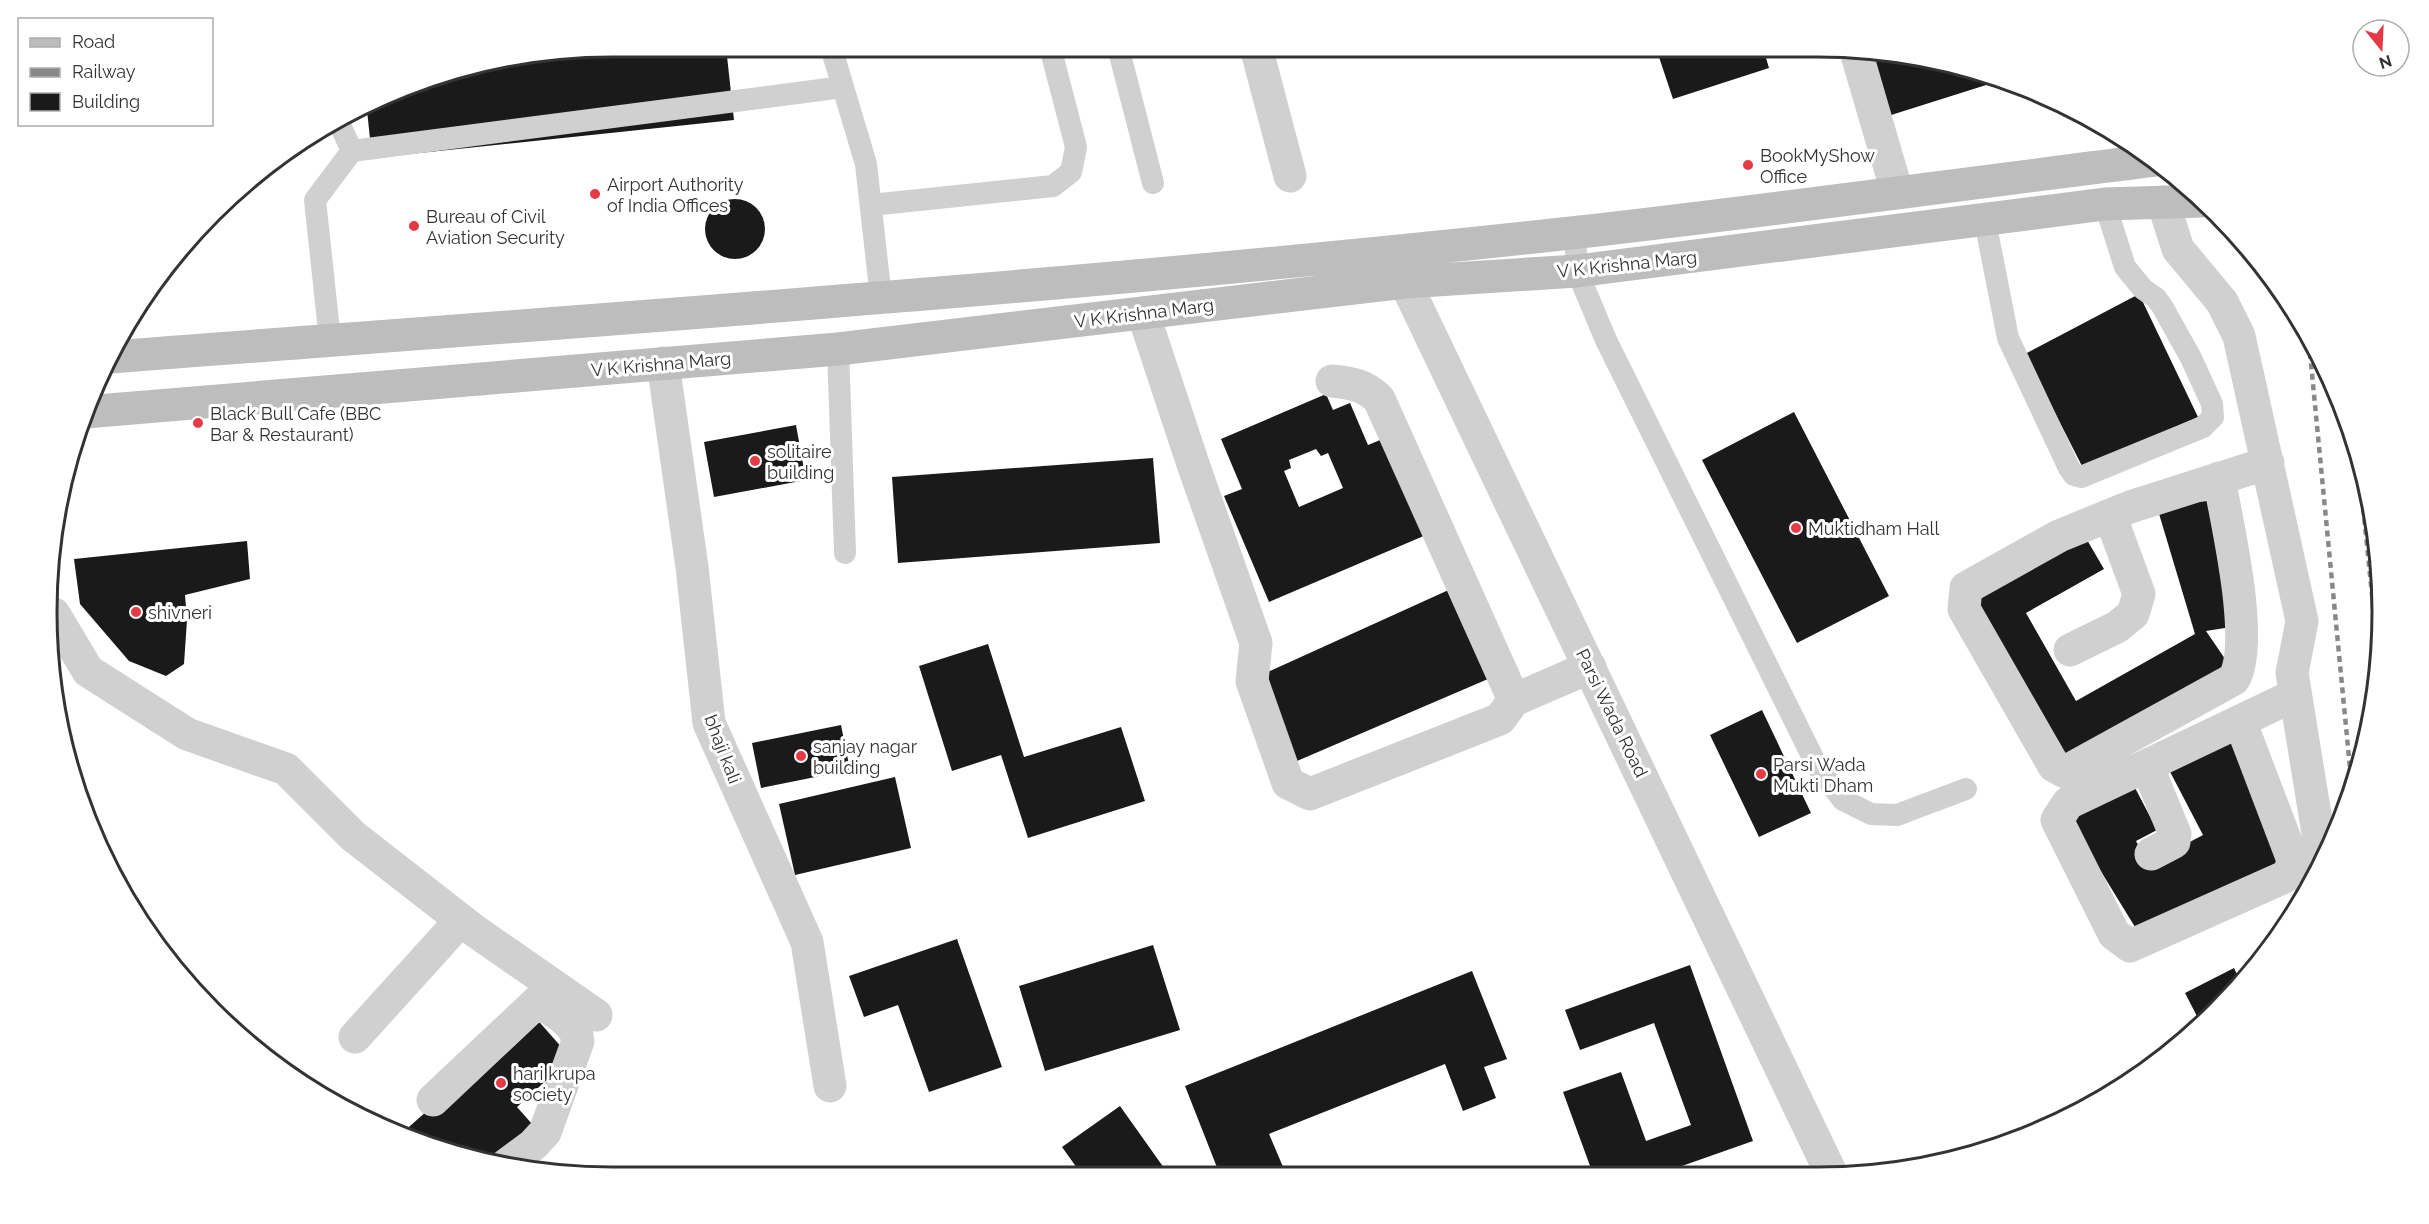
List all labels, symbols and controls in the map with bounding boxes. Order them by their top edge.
legend [18,18,213,126]
north arrow [2351,18,2411,78]
text: Road [72,31,115,52]
text: N [2377,51,2394,73]
text: Railway [72,61,136,82]
text: Building [72,91,140,112]
place label: BookMyShow Office [1760,145,1875,187]
marker: BookMyShow Office [1741,158,1755,172]
place label: Airport Authority of India Offices [607,174,744,216]
marker: Airport Authority of India Offices [588,187,602,201]
place label: Bureau of Civil Aviation Security [426,206,565,248]
marker: Bureau of Civil Aviation Security [407,219,421,233]
street label: V K Krishna Marg [1556,246,1698,282]
street label: V K Krishna Marg [1073,294,1215,332]
street label: V K Krishna Marg [590,347,732,381]
place label: Black Bull Cafe (BBC Bar & Restaurant) [210,403,381,445]
marker: Black Bull Cafe (BBC Bar & Restaurant) [191,416,205,430]
place label: solitaire building [767,441,834,483]
marker: solitaire building [748,454,762,468]
place label: Muktidham Hall [1808,518,1940,539]
marker: Muktidham Hall [1789,521,1803,535]
place label: shivneri [148,602,212,623]
marker: shivneri [129,605,143,619]
street label: Parsi Wada Road [1572,645,1652,781]
street label: bhaji kali [700,712,746,786]
place label: sanjay nagar building [813,736,918,778]
marker: sanjay nagar building [794,749,808,763]
place label: Parsi Wada Mukti Dham [1773,754,1873,796]
marker: Parsi Wada Mukti Dham [1754,767,1768,781]
place label: hari krupa society [513,1063,596,1105]
marker: hari krupa society [494,1076,508,1090]

